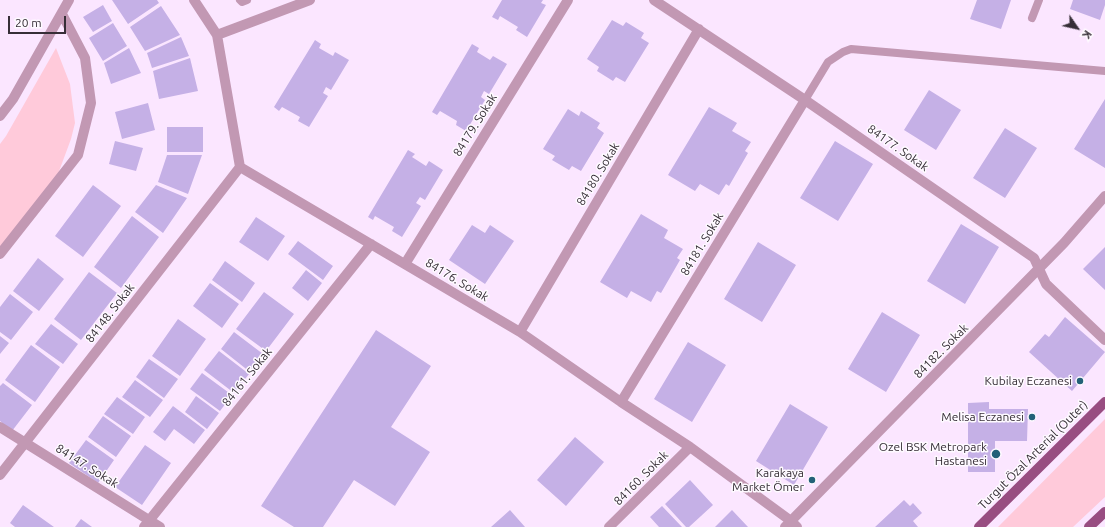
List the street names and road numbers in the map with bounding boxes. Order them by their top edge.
street label: 84179. Sokak [450,91,500,159]
street label: 84177. Sokak [865,122,931,174]
street label: 84180. Sokak [574,140,622,208]
street label: 84181. Sokak [678,210,726,278]
street label: 84176. Sokak [423,256,491,304]
street label: 84148. Sokak [82,281,138,345]
street label: 84182. Sokak [911,321,971,381]
street label: 84161. Sokak [219,345,275,409]
street label: Turgut Özal Arterial (Outer) [975,397,1091,513]
street label: 84147. Sokak [53,441,121,491]
street label: 84160. Sokak [611,448,671,508]

